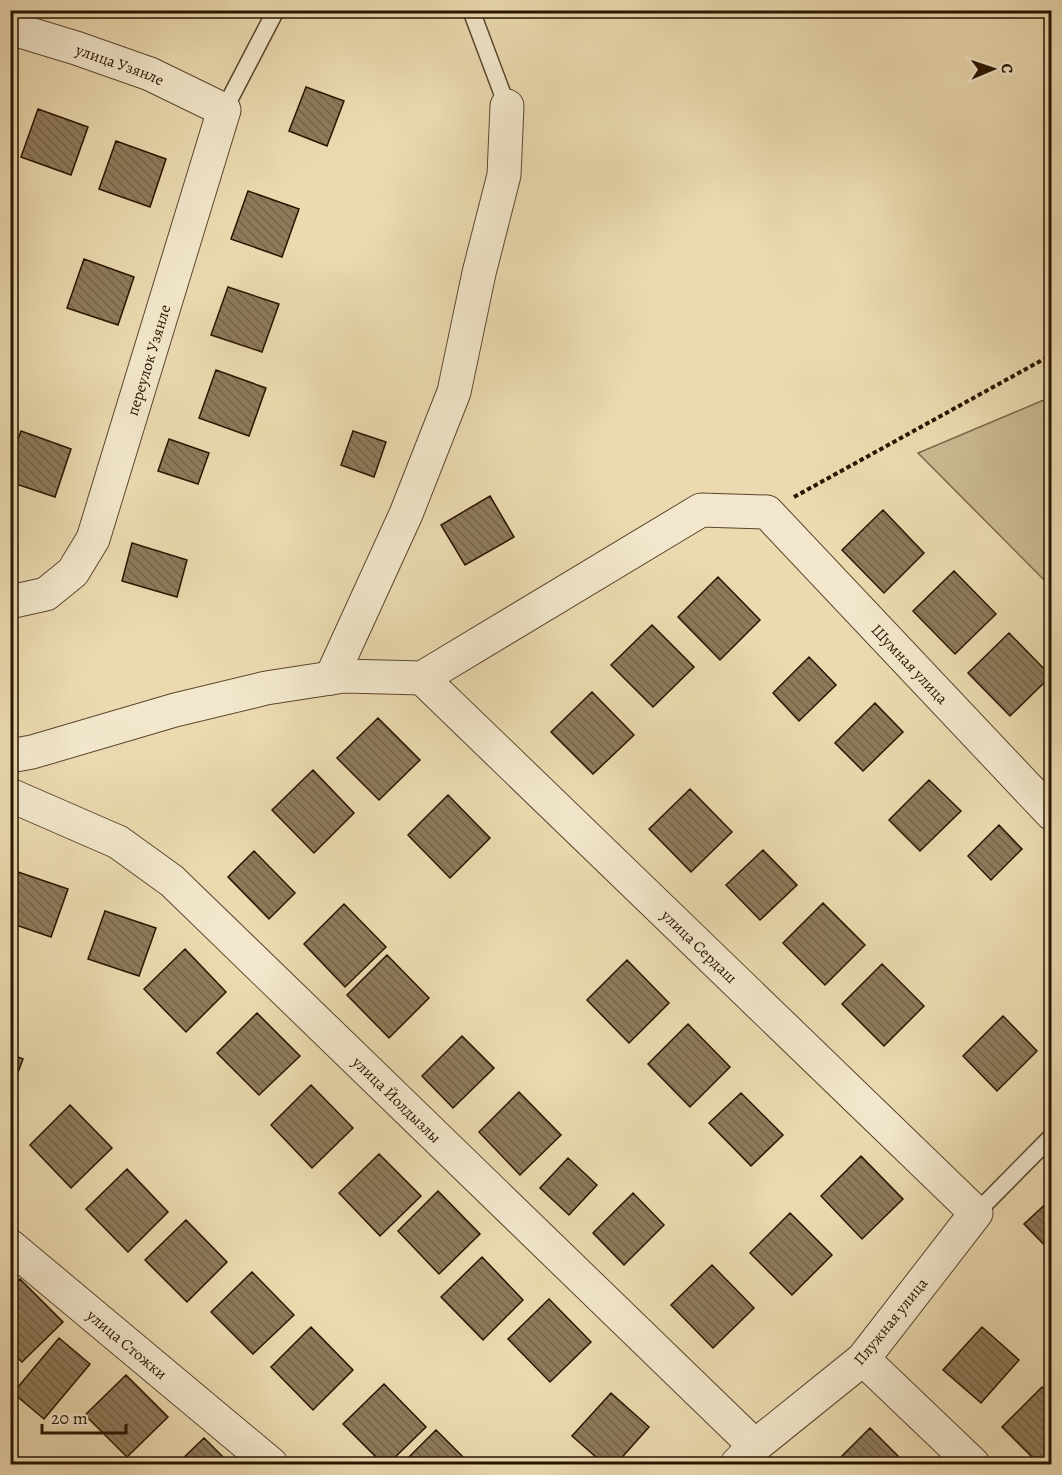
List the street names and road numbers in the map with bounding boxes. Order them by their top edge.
street label: улица Узянле [72,38,168,91]
street label: переулок Узянле [122,302,176,419]
street label: Шумная улица [866,619,953,710]
street label: улица Сердаш [655,904,742,989]
street label: улица Йолдызлы [347,1051,446,1148]
street label: Плужная улица [849,1273,933,1370]
street label: улица Стожки [81,1304,172,1385]

